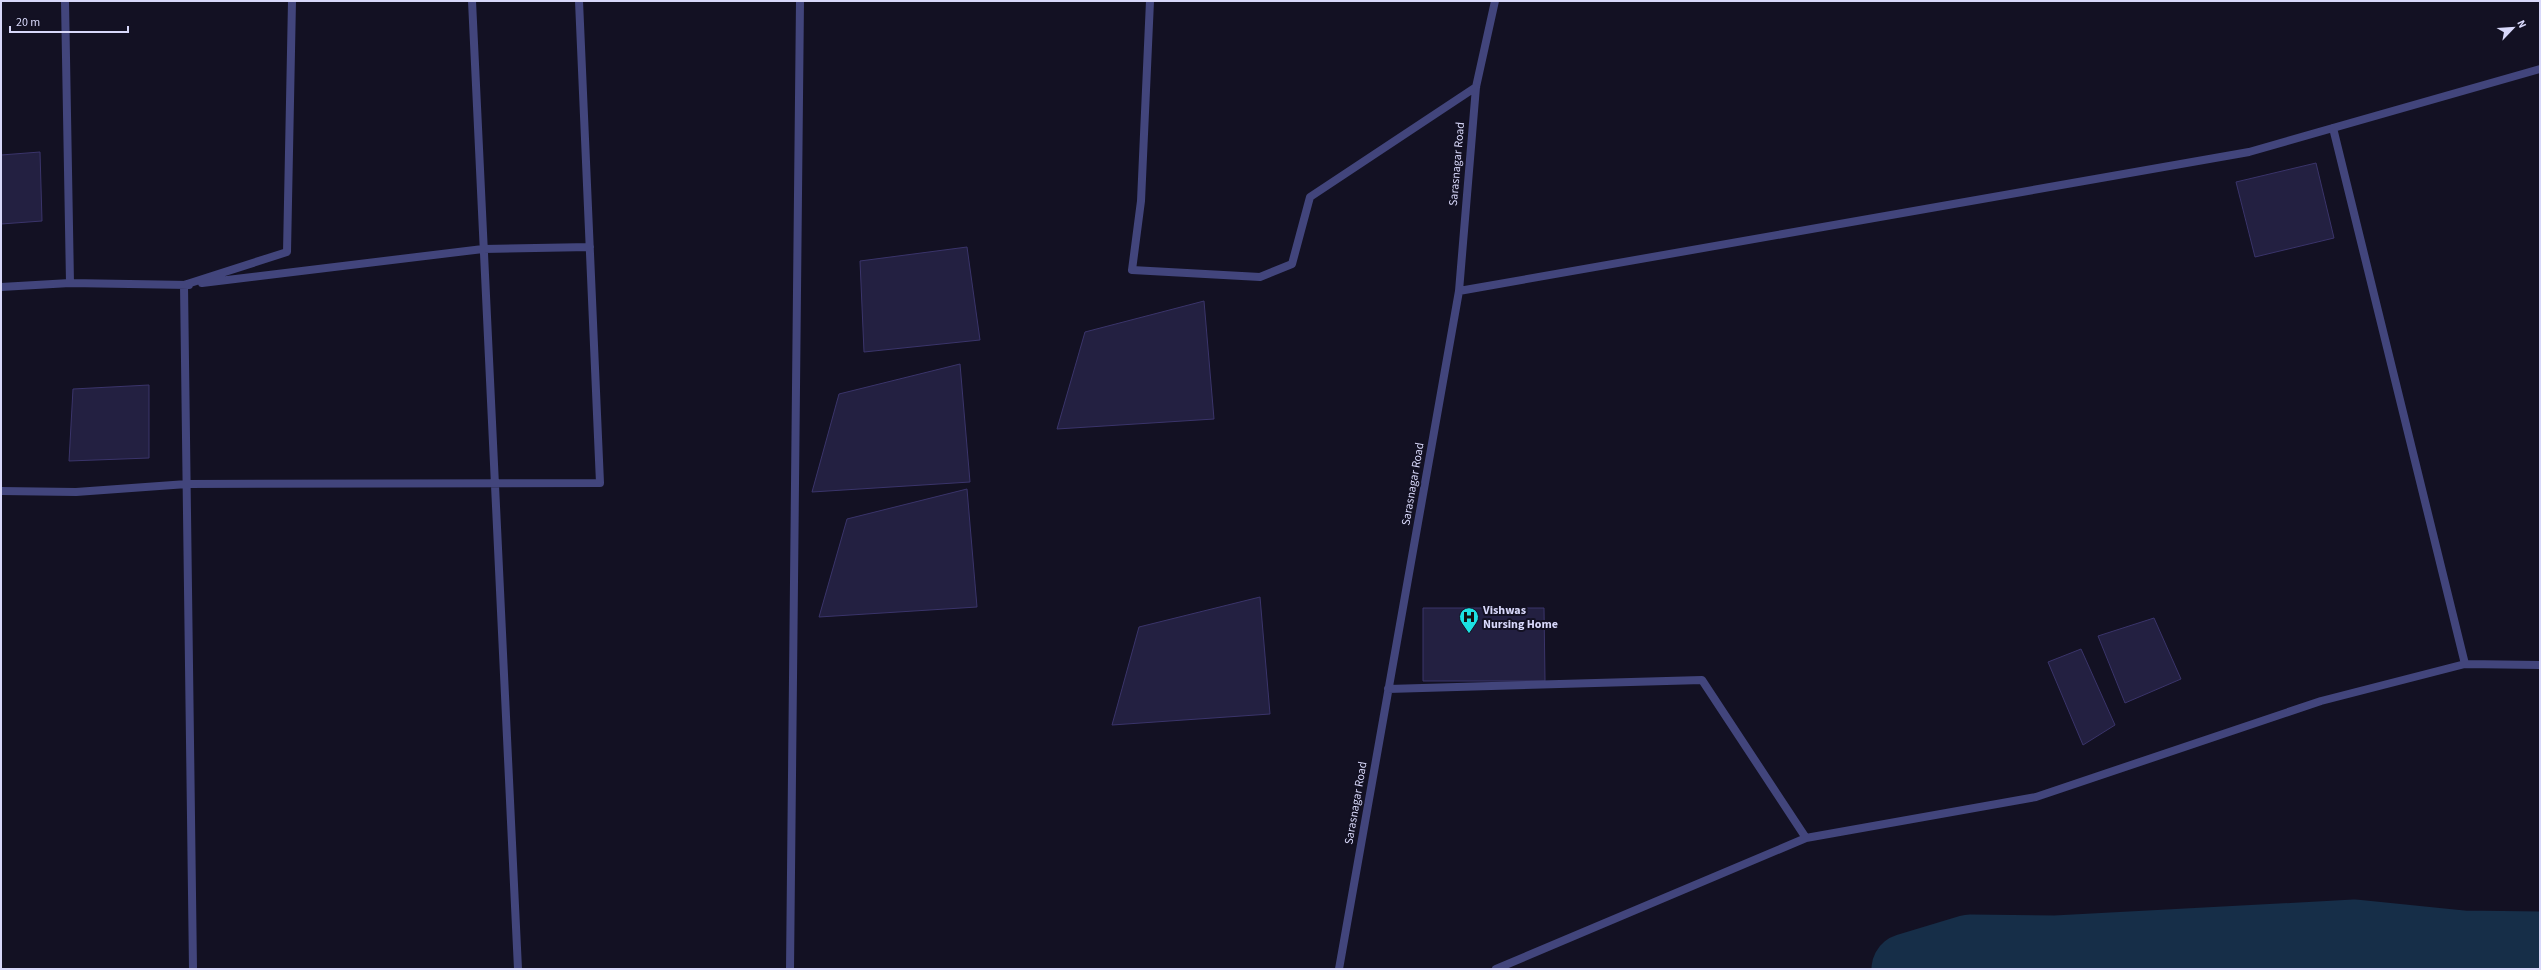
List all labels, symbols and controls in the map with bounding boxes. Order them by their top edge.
scale bar [10,8,128,34]
north arrow [2493,8,2533,48]
text: 20 m [16,14,40,31]
text: N [2513,17,2530,30]
street label: Sarasnagar Road [1445,121,1469,207]
street label: Sarasnagar Road [1397,441,1429,527]
place label: Vishwas Nursing Home [1482,602,1558,633]
hospital icon: Vishwas Nursing Home [1458,606,1480,634]
street label: Sarasnagar Road [1340,760,1372,846]

